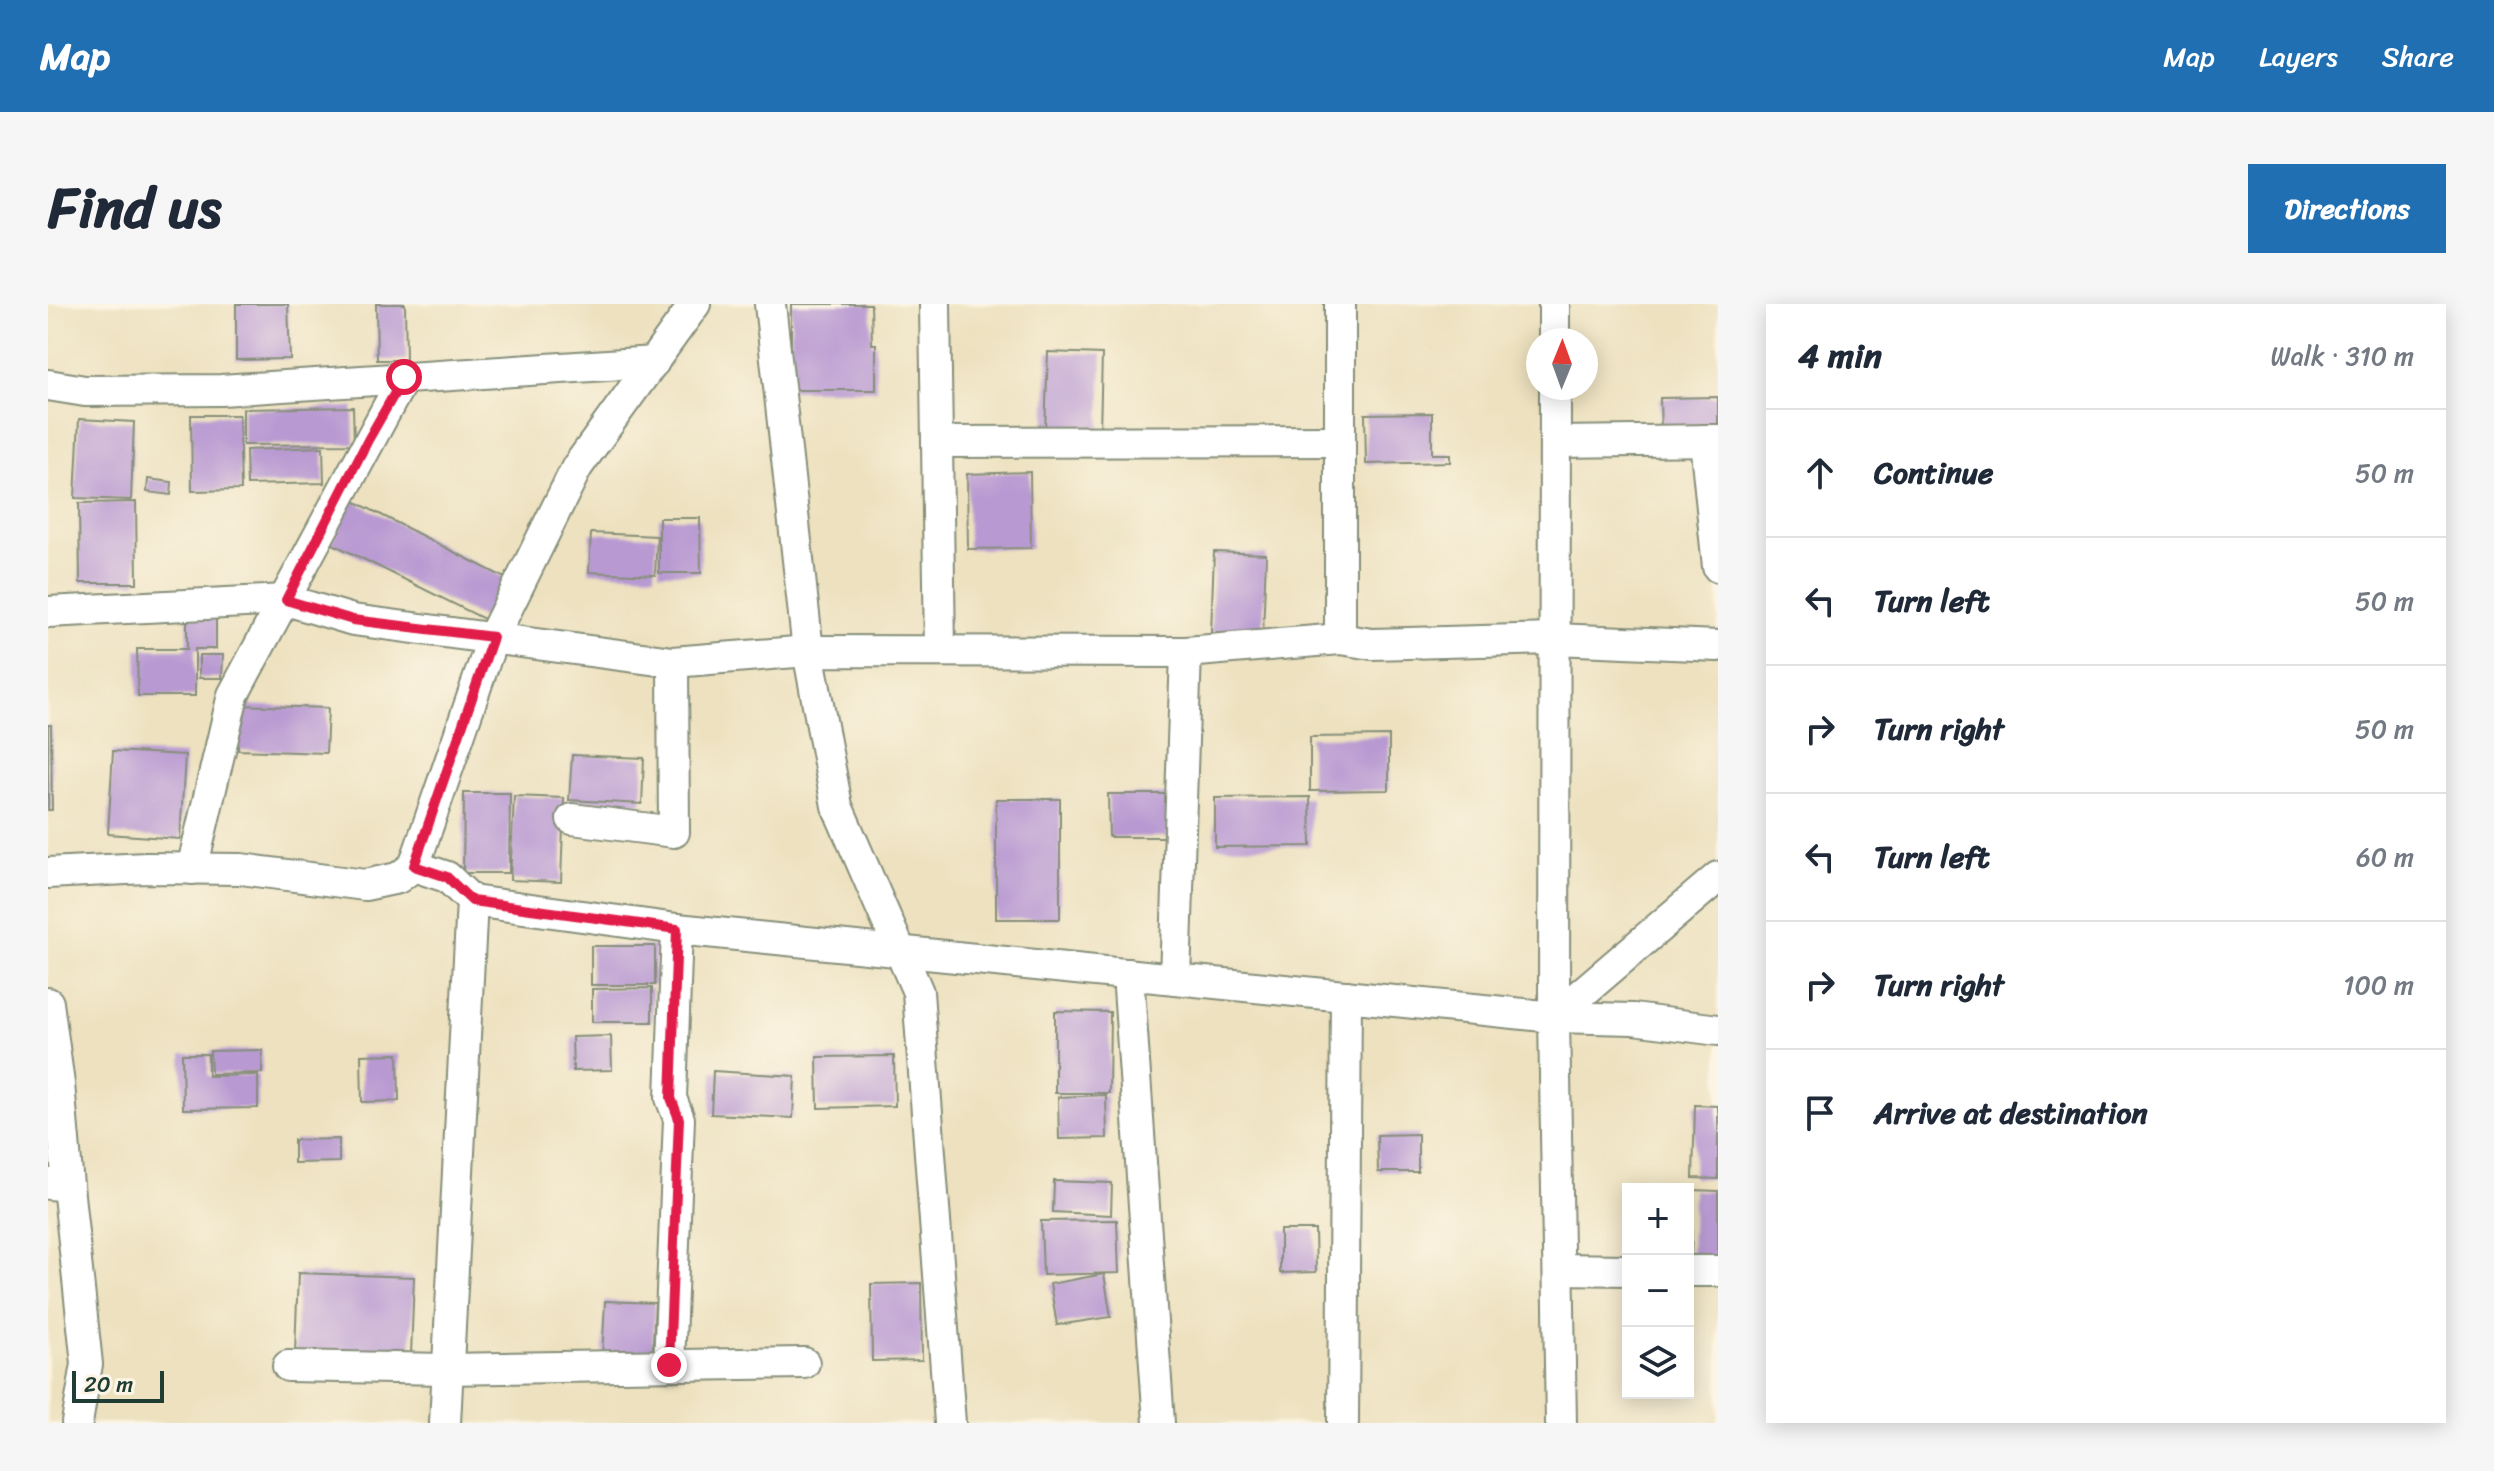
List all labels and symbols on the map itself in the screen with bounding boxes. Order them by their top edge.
north arrow [1526,328,1598,400]
route start [386,359,422,395]
route end [651,1347,687,1383]
scale bar [72,1367,164,1403]

